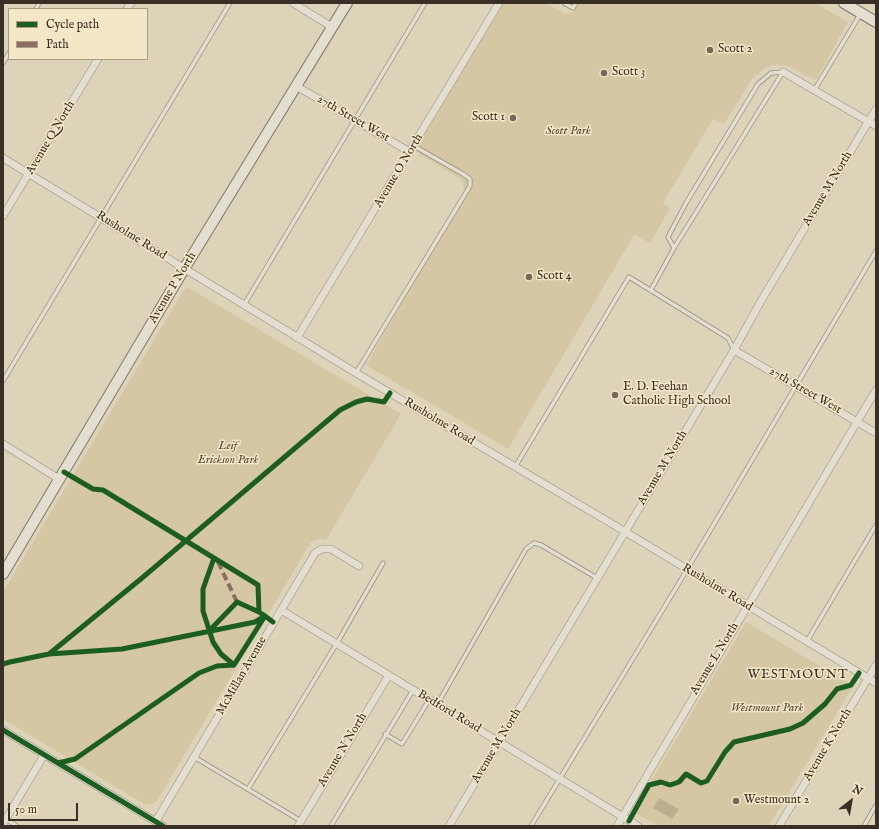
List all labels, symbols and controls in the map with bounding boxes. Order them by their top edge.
legend [8,8,148,60]
text: Cycle path [46,17,99,32]
text: Path [46,37,69,52]
place label: Scott 2 [718,43,752,57]
marker: Scott 2 [705,45,715,55]
place label: Scott 3 [612,66,645,80]
marker: Scott 3 [599,68,609,78]
street label: 27th Street West [314,92,392,146]
street label: Avenue Q North [23,99,79,177]
place label: Scott 1 [472,111,505,125]
marker: Scott 1 [508,113,518,123]
park label: Scott Park [545,125,591,139]
street label: Avenue O North [371,132,427,210]
street label: Avenue M North [800,149,856,229]
street label: Rusholme Road [93,209,169,263]
street label: Avenue P North [146,250,200,326]
place label: Scott 4 [537,270,572,284]
marker: Scott 4 [524,272,534,282]
street label: 27th Street West [766,364,844,418]
place label: E. D. Feehan Catholic High School [623,381,731,409]
marker: E. D. Feehan Catholic High School [610,390,620,400]
street label: Rusholme Road [401,395,477,449]
street label: Avenue M North [635,428,691,508]
park label: Leif Erickson Park [198,440,258,468]
street label: Rusholme Road [679,561,755,615]
street label: Avenue L North [688,620,742,698]
street label: McMillan Avenue [214,634,270,718]
district label: WESTMOUNT [748,667,848,683]
street label: Bedford Road [415,688,483,736]
park label: Westmount Park [731,702,803,716]
street label: Avenue M North [469,706,525,786]
street label: Avenue K North [801,706,855,784]
street label: Avenue N North [315,710,371,790]
north arrow [831,781,871,821]
text: N [849,782,865,799]
place label: Westmount 2 [744,794,809,808]
scale bar [10,795,80,821]
marker: Westmount 2 [731,796,741,806]
text: 50 m [15,802,37,817]

